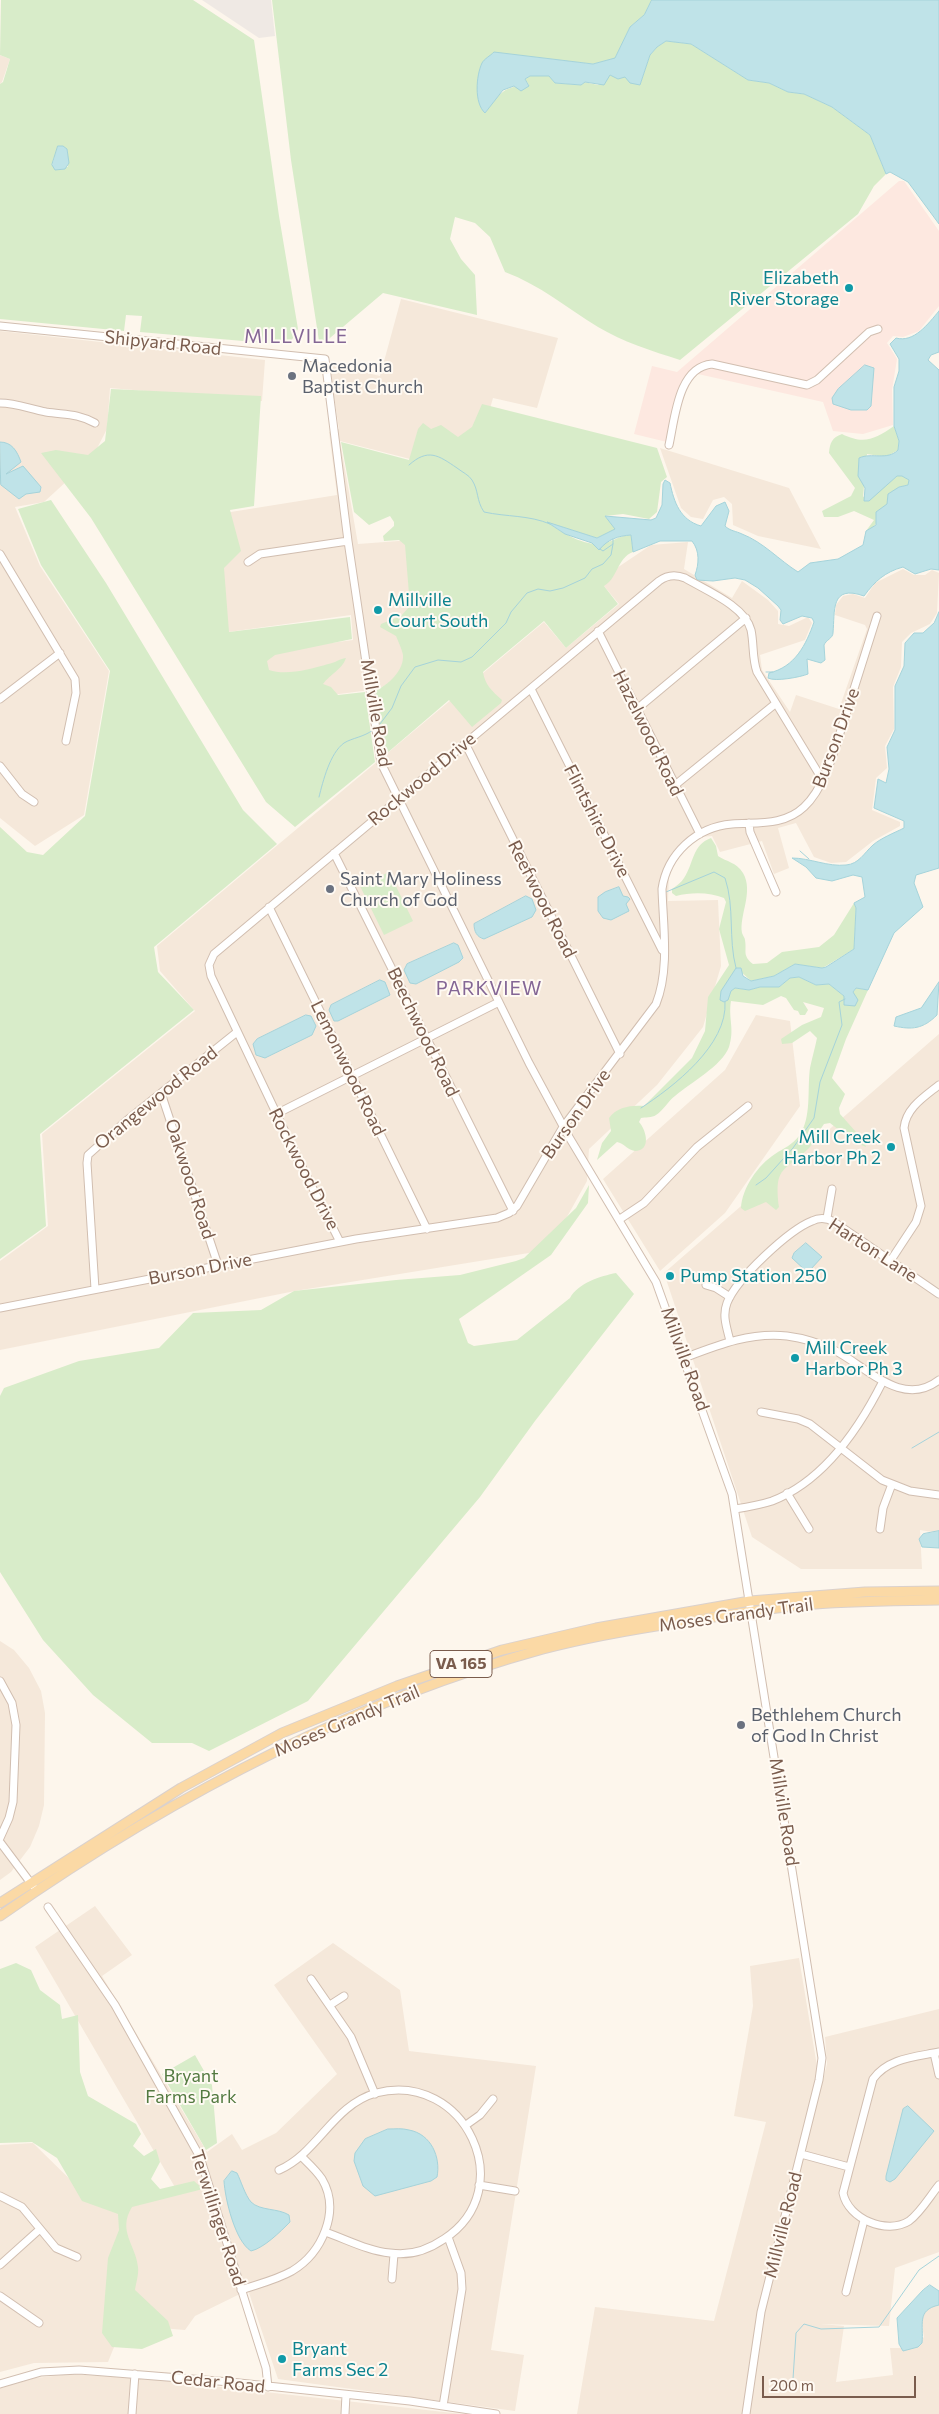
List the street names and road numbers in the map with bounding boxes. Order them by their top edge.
street label: Shipyard Road [104,326,222,360]
street label: Millville Road [356,657,396,769]
street label: Hazelwood Road [608,667,688,799]
street label: Burson Drive [808,685,864,791]
street label: Rockwood Drive [364,728,480,830]
street label: Flintshire Drive [559,761,635,881]
street label: Reefwood Road [503,837,581,961]
street label: Beechwood Road [382,964,464,1100]
street label: Lemonwood Road [306,997,390,1139]
street label: Orangewood Road [90,1042,222,1154]
street label: Burson Drive [537,1065,615,1163]
street label: Rockwood Drive [264,1104,344,1234]
street label: Oakwood Road [160,1116,220,1242]
street label: Harton Lane [825,1213,921,1287]
street label: Burson Drive [147,1248,253,1290]
street label: Millville Road [656,1304,714,1414]
street label: Moses Grandy Trail [657,1593,815,1637]
road number: VA 165 [430,1650,492,1678]
street label: Moses Grandy Trail [271,1681,423,1761]
street label: Millville Road [765,1756,803,1868]
street label: Terwillinger Road [186,2147,250,2289]
street label: Millville Road [759,2170,807,2280]
street label: Cedar Road [170,2366,266,2398]

